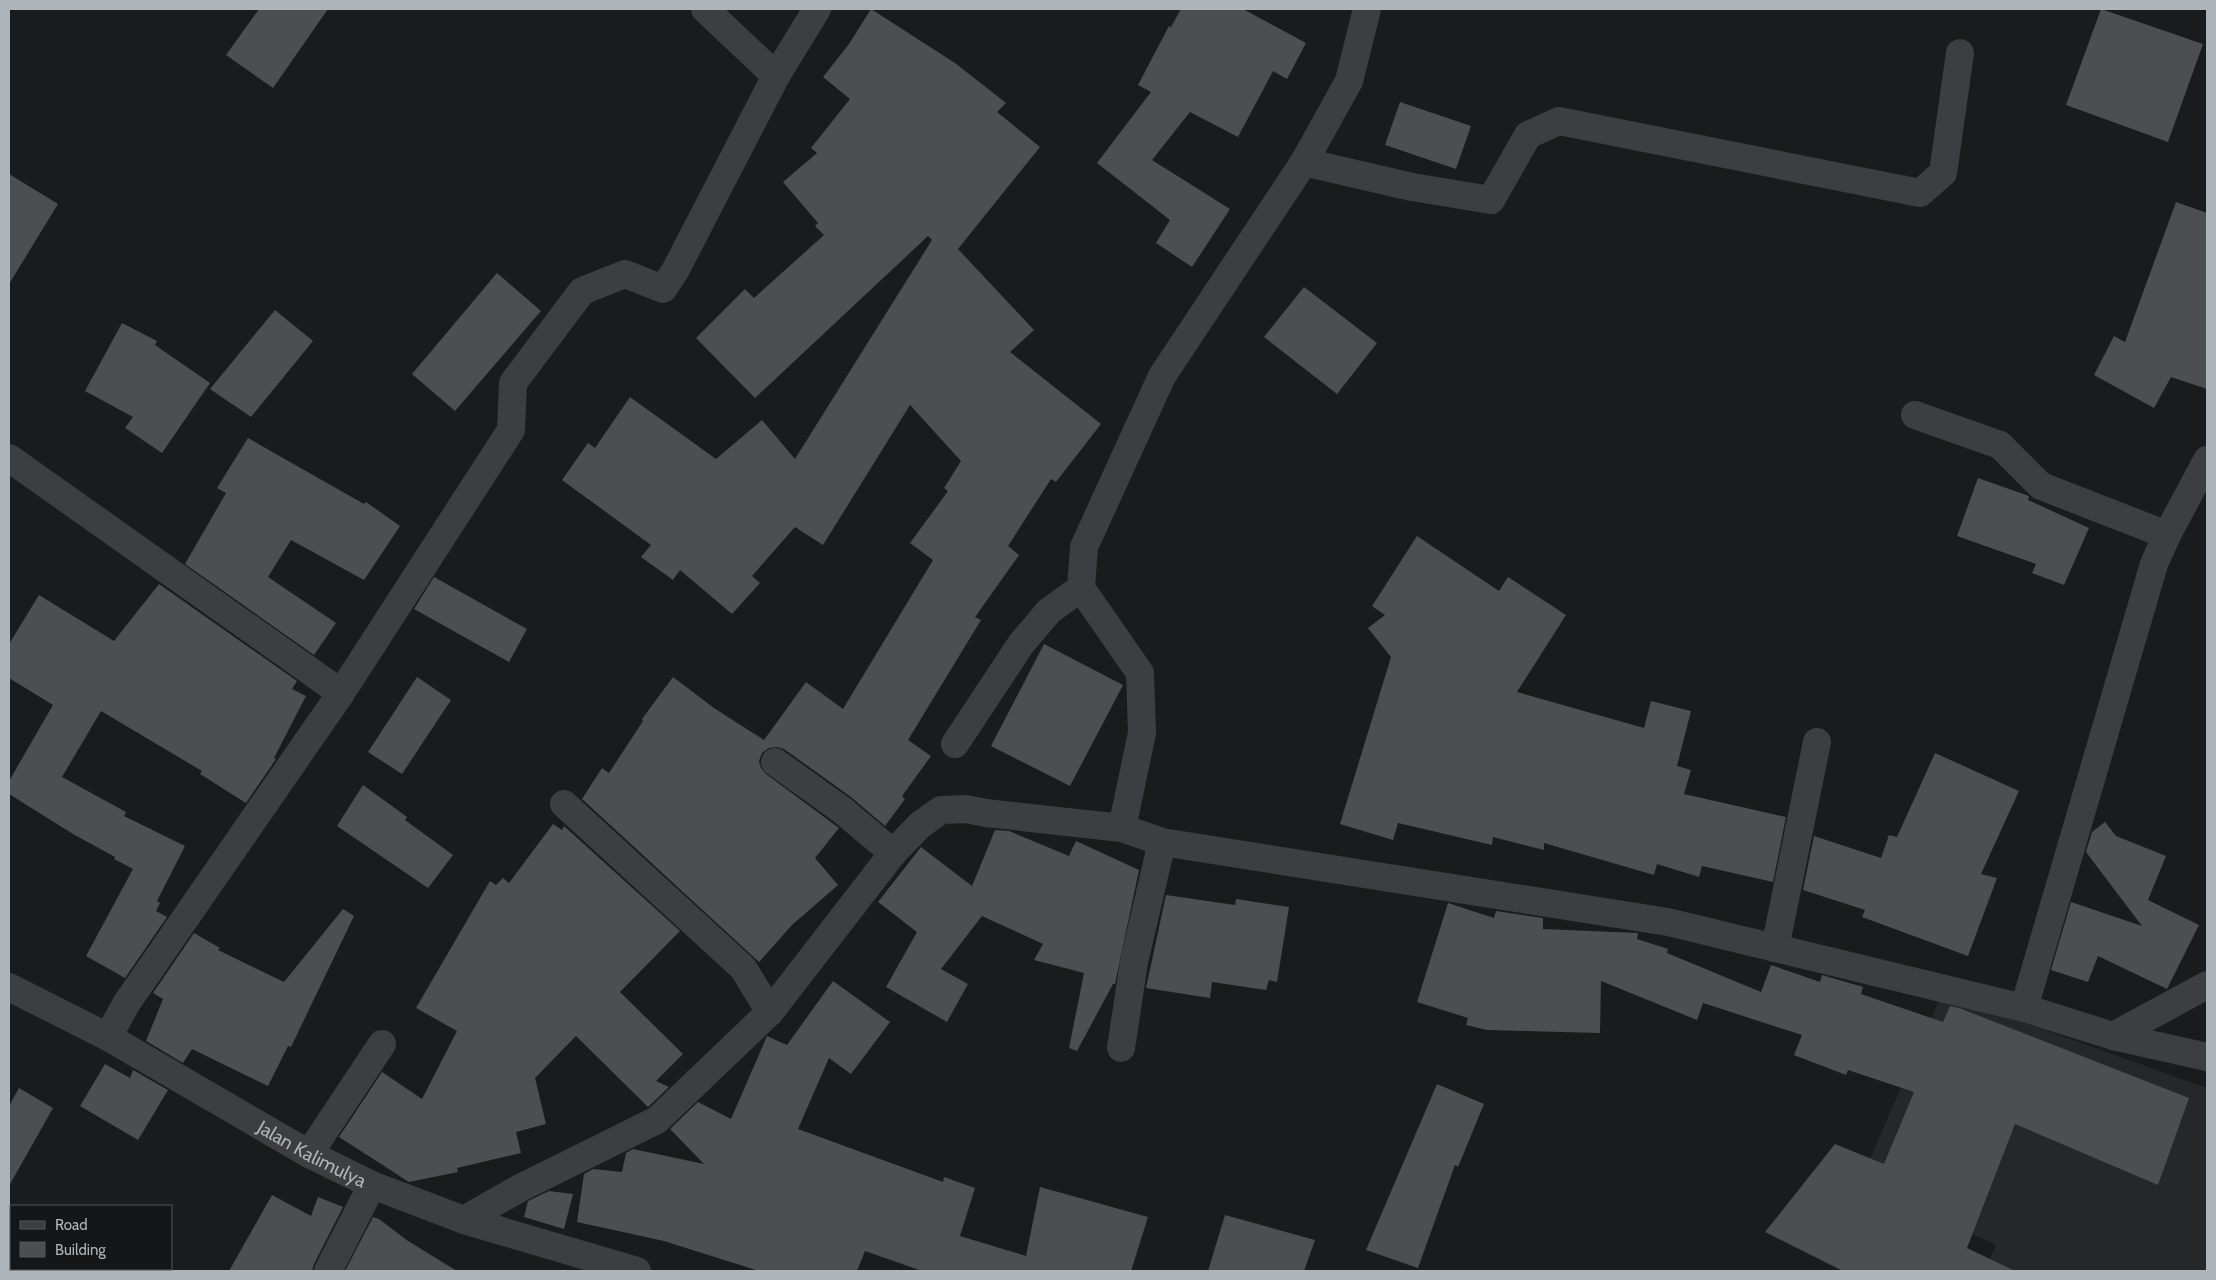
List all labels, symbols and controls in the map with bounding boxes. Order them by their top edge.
street label: Jalan Kalimulya [253,1115,370,1192]
legend [10,1205,172,1270]
text: Road [55,1216,88,1234]
text: Building [55,1241,106,1259]

